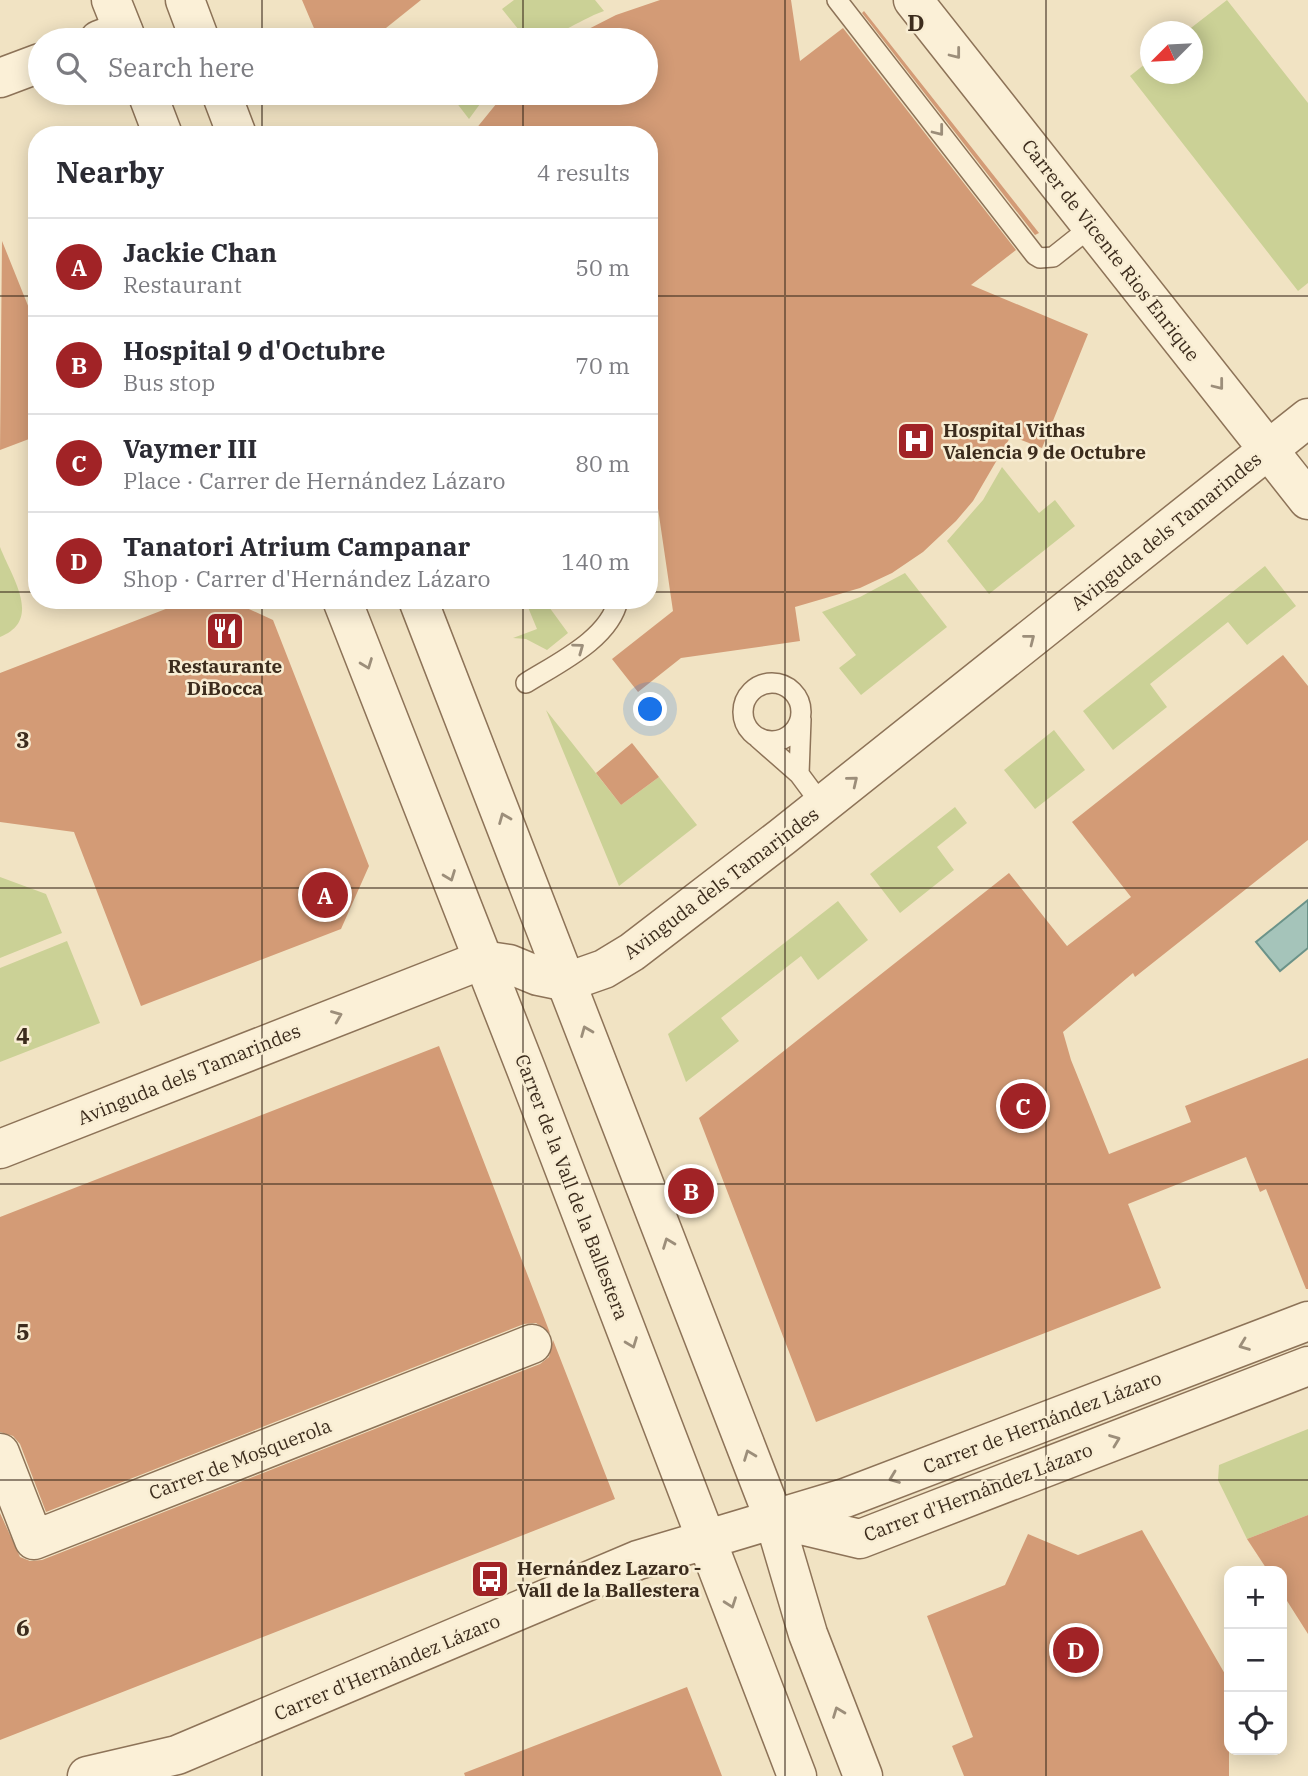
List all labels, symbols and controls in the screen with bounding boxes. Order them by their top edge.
text: D [907,7,925,37]
north arrow [1140,21,1203,84]
search box [28,28,658,105]
one-way arrow [947,46,960,58]
icon: search [52,48,90,86]
text: Search here [108,50,254,84]
one-way arrow [930,124,943,136]
street label: Carrer de Vicente Rios Enrique [1017,134,1205,366]
text: Nearby [56,152,164,191]
text: 4 results [537,157,630,187]
text: Jackie Chan [123,235,277,269]
text: A [71,252,87,282]
text: 50 m [575,252,630,282]
text: Restaurant [123,269,242,299]
text: Hospital 9 d'Octubre [123,333,385,367]
text: B [71,350,87,380]
text: 70 m [575,350,630,380]
text: Bus stop [123,367,215,397]
one-way arrow [1210,378,1223,390]
place label: Hospital Vithas Valencia 9 de Octubre [943,418,1146,464]
hospital icon: Hospital Vithas Valencia 9 de Octubre [895,420,937,462]
text: Vaymer III [123,431,257,465]
street label: Avinguda dels Tamarindes [1066,447,1266,615]
text: C [71,448,87,478]
text: 80 m [575,448,630,478]
text: Place · Carrer de Hernández Lázaro [123,465,505,495]
text: Tanatori Atrium Campanar [123,529,470,563]
text: D [70,546,88,576]
text: 140 m [561,546,630,576]
text: Shop · Carrer d'Hernández Lázaro [123,563,491,593]
restaurant icon: Restaurante DiBocca [204,610,246,652]
one-way arrow [1022,635,1035,647]
one-way arrow [571,644,583,657]
place label: Restaurante DiBocca [168,654,283,700]
one-way arrow [358,657,372,669]
your location [633,692,667,726]
text: 3 [16,724,30,754]
one-way arrow [844,777,857,789]
street label: Avinguda dels Tamarindes [619,802,823,964]
one-way arrow [498,813,512,825]
pin: A [302,869,348,921]
one-way arrow [441,869,455,881]
one-way arrow [330,1010,342,1024]
street label: Avinguda dels Tamarindes [74,1018,304,1130]
text: 4 [16,1020,30,1050]
one-way arrow [581,1025,595,1037]
street label: Carrer de la Vall de la Ballestera [510,1051,634,1323]
pin: C [1000,1080,1046,1132]
pin: B [668,1165,714,1217]
one-way arrow [662,1237,676,1249]
text: 5 [16,1316,30,1346]
one-way arrow [624,1336,638,1348]
one-way arrow [1239,1337,1251,1351]
street label: Carrer de Hernández Lázaro [919,1365,1165,1479]
street label: Carrer de Mosquerola [145,1413,335,1505]
one-way arrow [1109,1435,1121,1449]
street label: Carrer d'Hernández Lázaro [860,1437,1096,1547]
one-way arrow [744,1450,758,1462]
one-way arrow [889,1470,901,1484]
place label: Hernández Lazaro - Vall de la Ballestera [517,1556,701,1602]
bus stop icon: Hernández Lazaro - Vall de la Ballestera [469,1558,511,1600]
map controls [1224,1566,1287,1755]
button: + [1224,1566,1287,1629]
one-way arrow [722,1597,736,1609]
street label: Carrer d'Hernández Lázaro [270,1608,504,1726]
text: 6 [16,1612,30,1642]
pin: D [1053,1624,1099,1676]
button: − [1224,1629,1287,1692]
button: locate [1224,1692,1287,1755]
one-way arrow [832,1707,846,1719]

